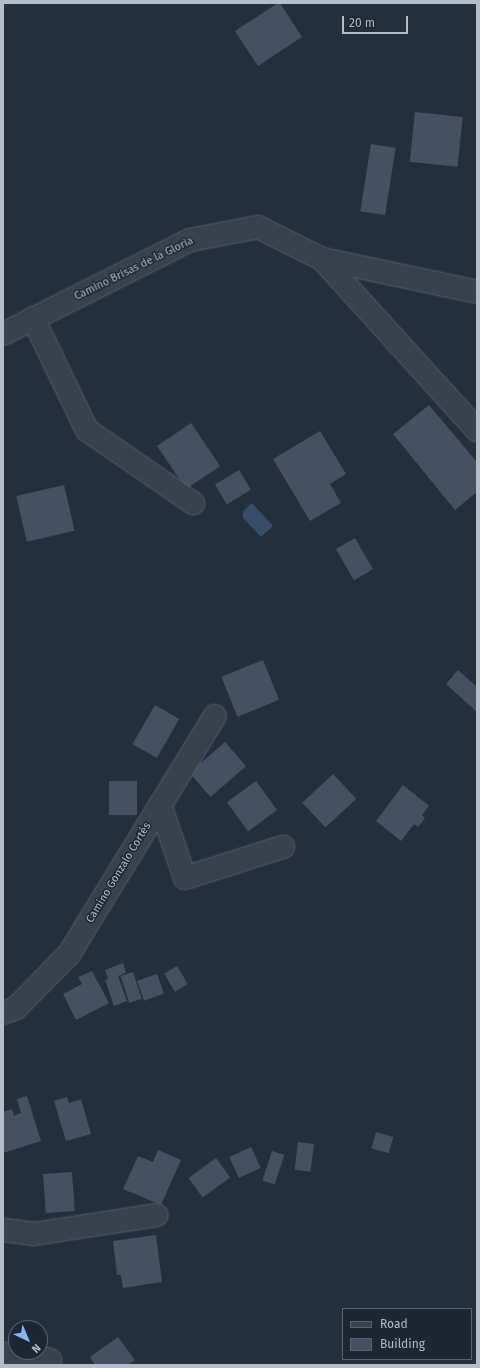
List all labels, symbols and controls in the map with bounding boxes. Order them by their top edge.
scale bar [344,8,410,34]
text: 20 m [349,16,375,30]
street label: Camino Brisas de la Gloria [72,234,196,304]
street label: Camino Gonzalo Cortés [84,820,154,926]
legend [342,1308,472,1360]
text: Road [380,1317,408,1331]
north arrow [8,1320,48,1360]
text: Building [380,1337,425,1351]
text: N [29,1341,43,1355]

